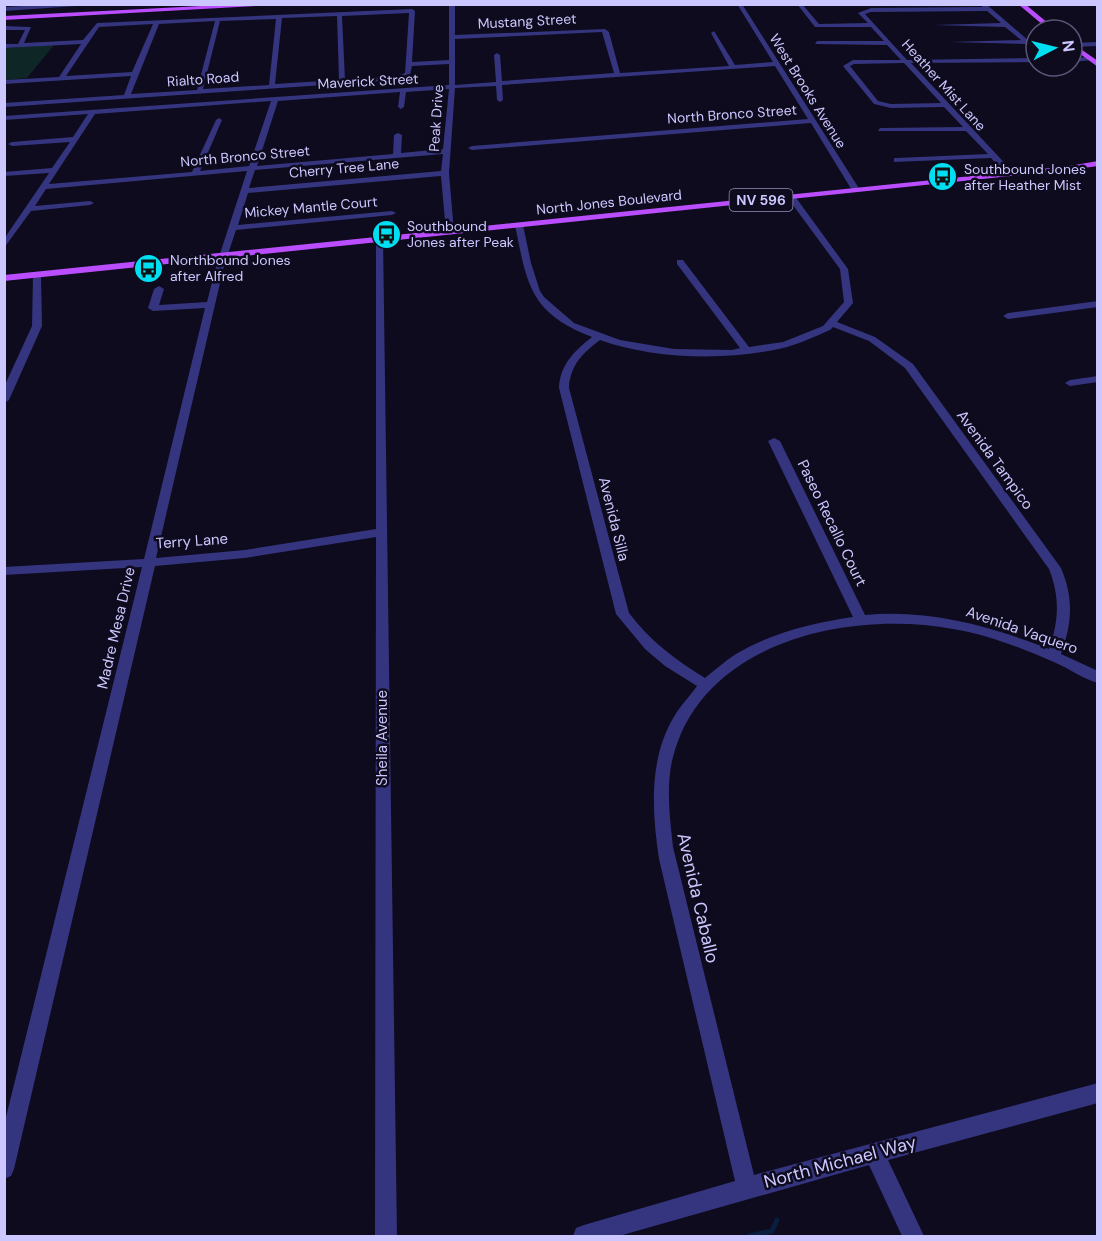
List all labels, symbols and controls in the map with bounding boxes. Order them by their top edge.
street label: Mustang Street [477,9,577,33]
north arrow [1024,18,1084,78]
street label: West Brooks Avenue [765,30,851,152]
street label: Heather Mist Lane [898,35,990,135]
text: N [1057,39,1080,53]
street label: Rialto Road [166,67,240,91]
street label: Maverick Street [317,69,419,93]
street label: Peak Drive [425,84,447,152]
street label: North Bronco Street [667,100,797,128]
street label: North Bronco Street [180,141,310,171]
street label: Cherry Tree Lane [288,154,400,182]
place label: Southbound Jones after Heather Mist [964,160,1086,194]
bus stop icon: Southbound Jones after Heather Mist [927,161,959,193]
street label: North Jones Boulevard [535,185,683,219]
road number: NV 596 [730,189,792,211]
street label: Mickey Mantle Court [244,192,378,222]
place label: Southbound Jones after Peak [407,217,514,251]
bus stop icon: Southbound Jones after Peak [370,218,402,250]
place label: Northbound Jones after Alfred [170,251,291,285]
bus stop icon: Northbound Jones after Alfred [133,252,165,284]
street label: Avenida Tampico [952,406,1038,514]
street label: Paseo Recallo Court [793,456,871,590]
street label: Avenida Silla [594,475,634,563]
street label: Terry Lane [155,529,229,553]
street label: Madre Mesa Drive [92,565,140,691]
street label: Avenida Vaquero [963,601,1081,659]
street label: Sheila Avenue [372,690,392,786]
street label: Avenida Caballo [671,830,725,966]
street label: North Michael Way [761,1130,919,1194]

